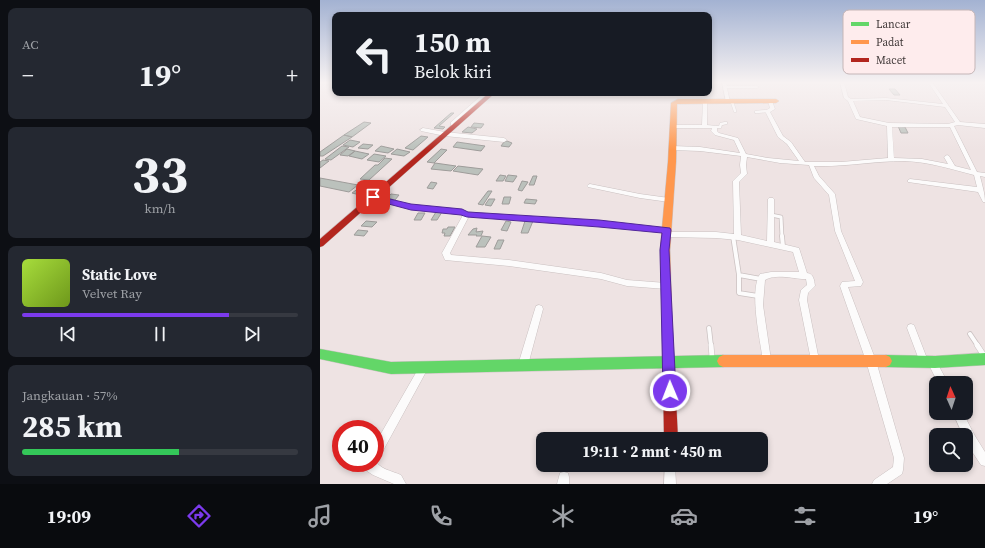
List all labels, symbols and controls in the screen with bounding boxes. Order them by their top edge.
legend [843,10,975,74]
text: Lancar [876,17,911,32]
text: 150 m [414,23,491,61]
icon: left [348,28,400,80]
text: Padat [876,35,904,50]
text: AC [22,36,38,53]
text: Macet [876,53,906,68]
text: 19° [139,55,181,96]
text: Belok kiri [414,59,492,84]
text: − [22,60,34,90]
text: + [286,60,298,90]
text: 33 [132,138,188,209]
pin [356,180,390,214]
icon: arrive [362,186,384,208]
text: km/h [145,200,175,217]
text: Static Love [82,264,157,285]
text: Velvet Ray [82,285,142,302]
icon: previous [57,323,79,345]
icon: pause [149,323,171,345]
icon: next [241,323,263,345]
position arrow [649,370,691,412]
north arrow [929,376,973,420]
map controls [929,376,973,472]
text: Jangkauan · 57% [22,387,118,404]
text: 285 km [22,406,122,447]
speed limit sign: 40 [332,420,384,472]
button: search [929,428,973,472]
text: 19:11 · 2 mnt · 450 m [582,441,722,462]
icon: directions [185,502,213,530]
icon: music [306,502,334,530]
icon: phone [427,502,455,530]
icon: climate [549,502,577,530]
icon: car [670,502,698,530]
icon: filters [791,502,819,530]
text: 19:09 [47,504,91,529]
text: 19° [913,504,938,529]

